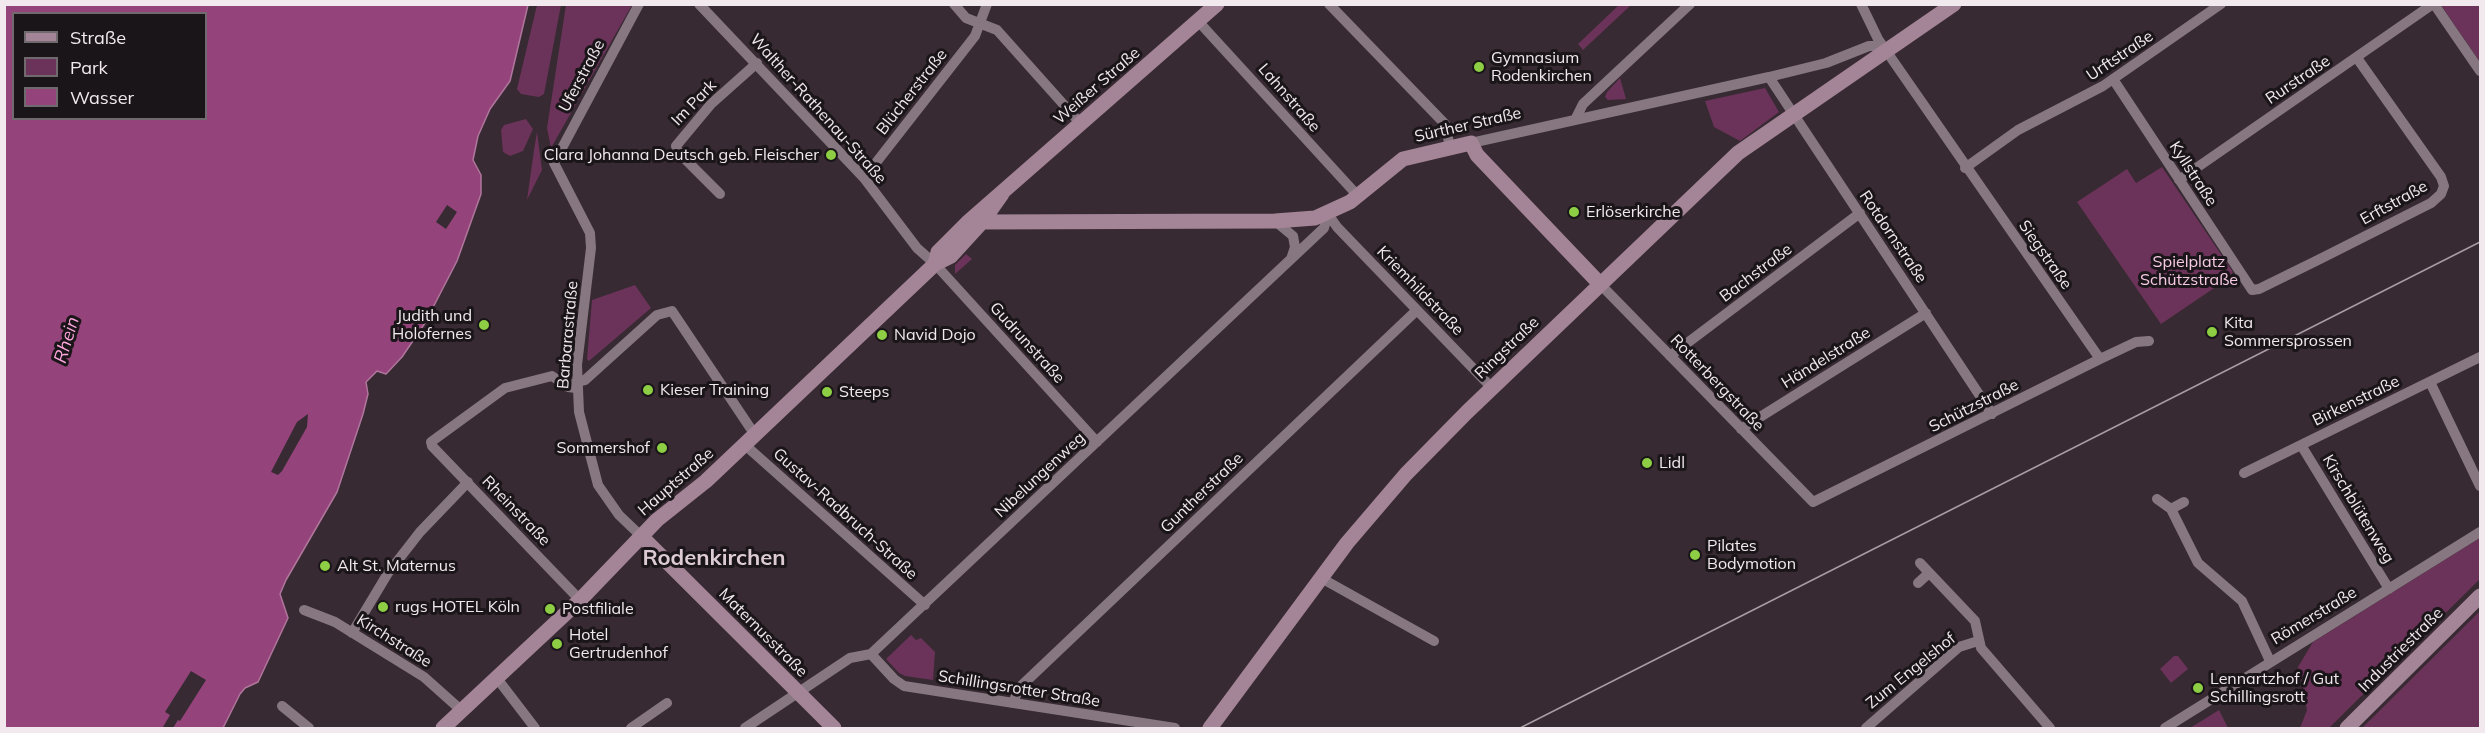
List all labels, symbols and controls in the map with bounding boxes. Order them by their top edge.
legend [12,12,207,120]
text: Straße [70,26,126,49]
street label: Urftstraße [2083,27,2157,85]
street label: Walther-Rathenau-Straße [746,30,890,188]
street label: Uferstraße [555,37,609,115]
street label: Weißer Straße [1050,43,1144,129]
street label: Blücherstraße [873,45,951,139]
place label: Gymnasium Rodenkirchen [1491,48,1592,86]
street label: Rurstraße [2262,51,2334,109]
text: Park [70,56,108,79]
street label: Lahnstraße [1254,60,1324,136]
marker: Gymnasium Rodenkirchen [1472,60,1486,74]
street label: Im Park [668,76,720,130]
text: Wasser [70,86,134,109]
street label: Sürther Straße [1413,103,1523,147]
street label: Kyllstraße [2165,138,2221,210]
place label: Clara Johanna Deutsch geb. Fleischer [544,145,819,165]
marker: Clara Johanna Deutsch geb. Fleischer [824,148,838,162]
street label: Erftstraße [2357,177,2431,229]
street label: Rotdornstraße [1855,187,1931,287]
place label: Erlöserkirche [1586,202,1680,222]
marker: Erlöserkirche [1567,205,1581,219]
street label: Siegstraße [2014,217,2076,293]
street label: Bachstraße [1716,240,1796,306]
street label: Kriemhildstraße [1373,242,1467,340]
park label: Spielplatz Schützstraße [2140,252,2238,290]
street label: Barbarastraße [554,280,582,390]
street label: Gudrunstraße [986,298,1068,388]
place label: Judith und Holofernes [392,306,472,344]
street label: Ringstraße [1471,313,1543,383]
place label: Kita Sommersprossen [2224,313,2352,351]
water label: Rhein [50,314,84,366]
marker: Judith und Holofernes [477,318,491,332]
street label: Händelstraße [1778,323,1874,393]
place label: Navid Dojo [894,325,976,345]
marker: Kita Sommersprossen [2205,325,2219,339]
marker: Navid Dojo [875,328,889,342]
street label: Rotterbergstraße [1666,331,1768,435]
street label: Birkenstraße [2309,372,2403,430]
street label: Schützstraße [1926,375,2022,437]
place label: Kieser Training [660,380,769,400]
place label: Steeps [839,382,889,402]
marker: Kieser Training [641,383,655,397]
marker: Steeps [820,385,834,399]
street label: Nibelungenweg [991,428,1089,522]
place label: Sommershof [557,438,650,458]
marker: Sommershof [655,441,669,455]
street label: Hauptstraße [634,444,718,520]
street label: Gustav-Radbruch-Straße [769,444,921,584]
street label: Guntherstraße [1157,449,1247,537]
street label: Kirschblütenweg [2318,451,2398,567]
place label: Lidl [1659,453,1685,473]
marker: Lidl [1640,456,1654,470]
street label: Rheinstraße [478,472,554,550]
place label: Pilates Bodymotion [1707,536,1796,574]
district label: Rodenkirchen [642,545,786,571]
marker: Pilates Bodymotion [1688,548,1702,562]
place label: Alt St. Maternus [337,556,456,576]
marker: Alt St. Maternus [318,559,332,573]
street label: Römerstraße [2268,583,2360,649]
street label: Maternusstraße [715,585,811,681]
place label: rugs HOTEL Köln [395,597,520,617]
place label: Postfiliale [562,599,634,619]
marker: rugs HOTEL Köln [376,600,390,614]
marker: Postfiliale [543,602,557,616]
street label: Industriestraße [2355,604,2447,696]
street label: Kirchstraße [353,610,435,672]
place label: Hotel Gertrudenhof [569,625,668,663]
street label: Zum Engelshof [1862,629,1960,713]
marker: Hotel Gertrudenhof [550,637,564,651]
street label: Schillingsrotter Straße [937,667,1101,711]
place label: Lennartzhof / Gut Schillingsrott [2210,669,2339,707]
marker: Lennartzhof / Gut Schillingsrott [2191,681,2205,695]

